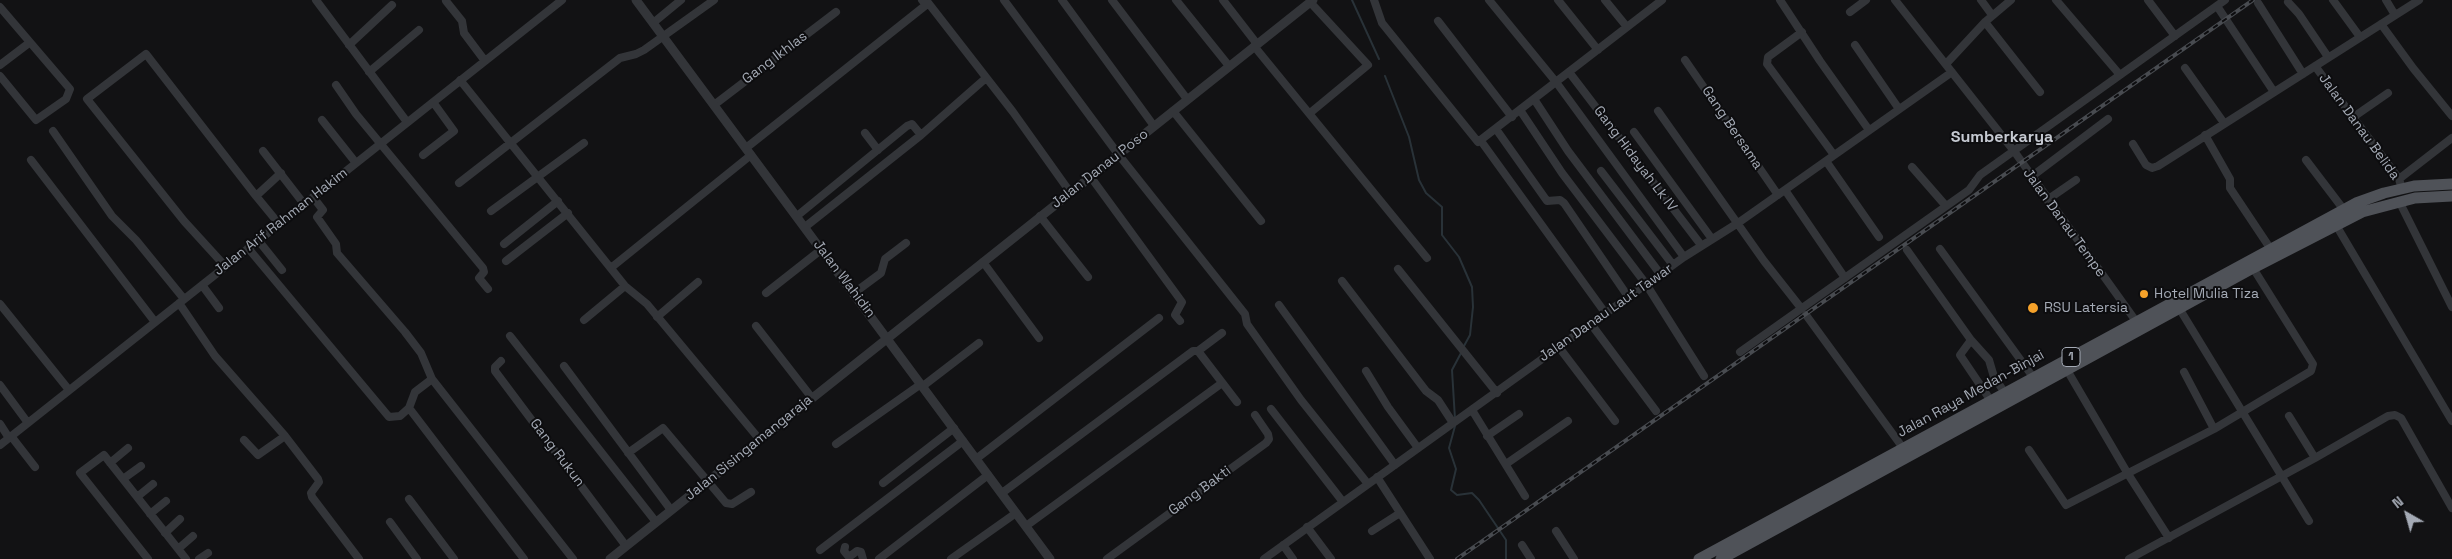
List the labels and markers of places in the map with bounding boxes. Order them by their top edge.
place label: Hotel Mulia Tiza [2154,286,2259,302]
marker: Hotel Mulia Tiza [2138,288,2150,300]
place label: RSU Latersia [2044,300,2128,316]
marker: RSU Latersia [2026,301,2040,315]

